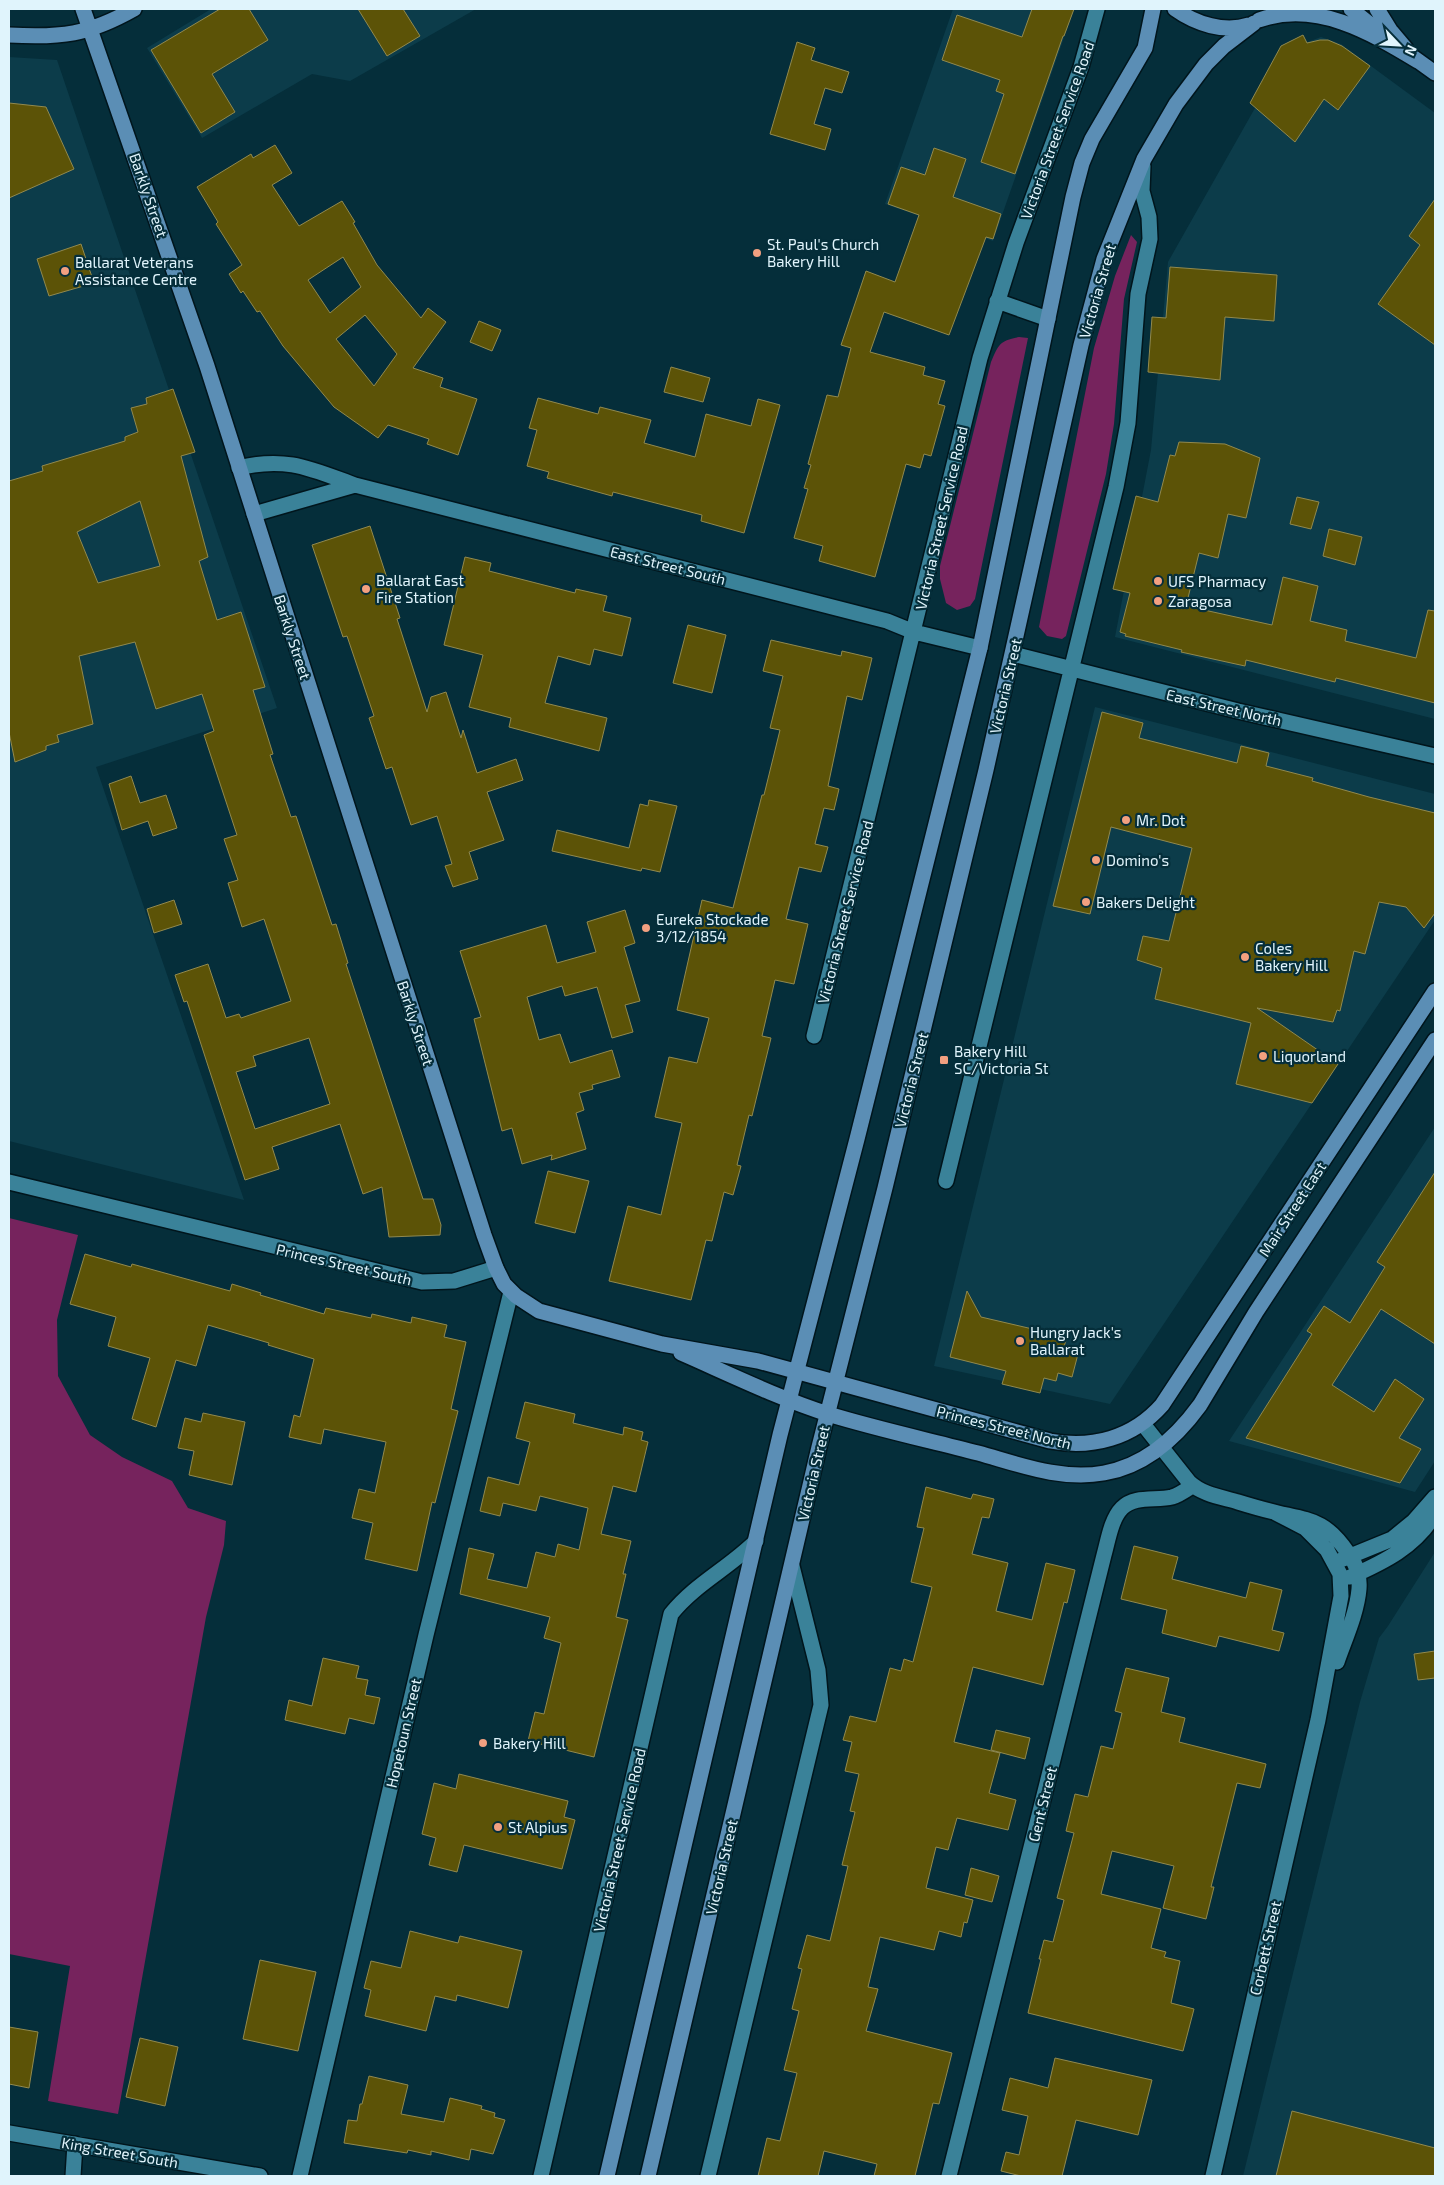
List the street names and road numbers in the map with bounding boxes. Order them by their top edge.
street label: Victoria Street Service Road [1016,39,1098,221]
street label: Barkly Street [126,150,172,240]
street label: Victoria Street [1075,241,1119,340]
street label: Victoria Street Service Road [911,424,971,612]
street label: East Street South [608,542,728,588]
street label: Barkly Street [271,592,315,682]
street label: Victoria Street [985,636,1025,735]
street label: East Street North [1165,685,1283,729]
street label: Victoria Street Service Road [814,819,876,1005]
street label: Barkly Street [394,978,438,1068]
street label: Victoria Street [890,1030,932,1129]
street label: Mair Street East [1255,1158,1329,1260]
street label: Princes Street South [275,1240,413,1288]
street label: Princes Street North [935,1402,1073,1452]
street label: Victoria Street [793,1423,833,1522]
street label: Hopetoun Street [382,1676,424,1790]
street label: Victoria Street Service Road [589,1746,649,1934]
street label: Gent Street [1024,1764,1060,1844]
street label: Victoria Street [701,1817,741,1916]
street label: Corbett Street [1245,1899,1285,1997]
street label: King Street South [60,2133,180,2171]

